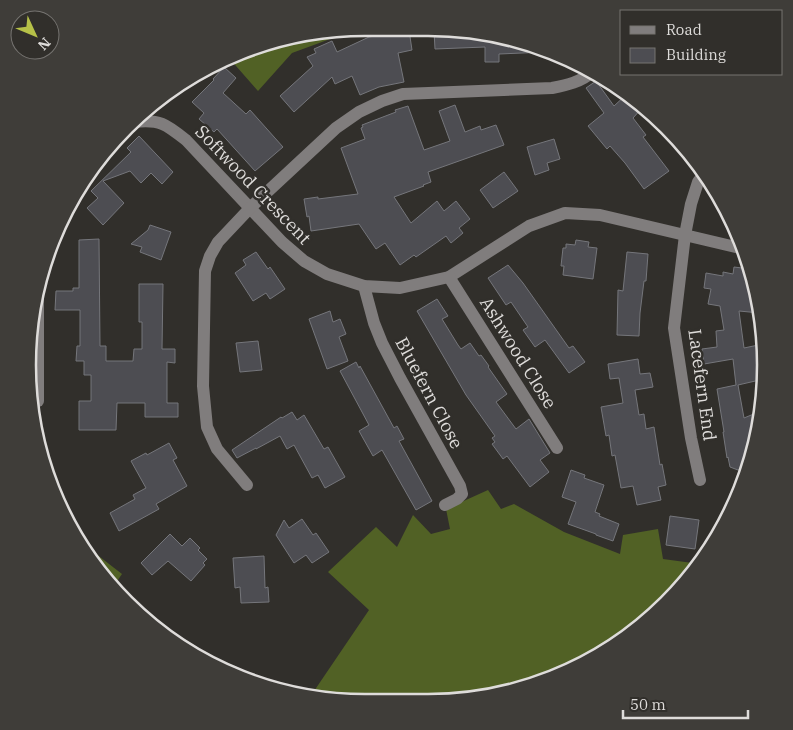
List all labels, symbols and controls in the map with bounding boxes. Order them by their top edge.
north arrow [10,10,60,60]
legend [620,10,783,75]
text: Road [666,20,702,39]
text: N [34,34,55,54]
text: Building [666,45,726,64]
street label: Softwood Crescent [190,120,316,249]
street label: Ashwood Close [475,293,562,413]
street label: Lacefern End [683,328,722,442]
street label: Bluefern Close [390,333,469,453]
scale bar [623,688,748,720]
text: 50 m [630,695,666,714]

